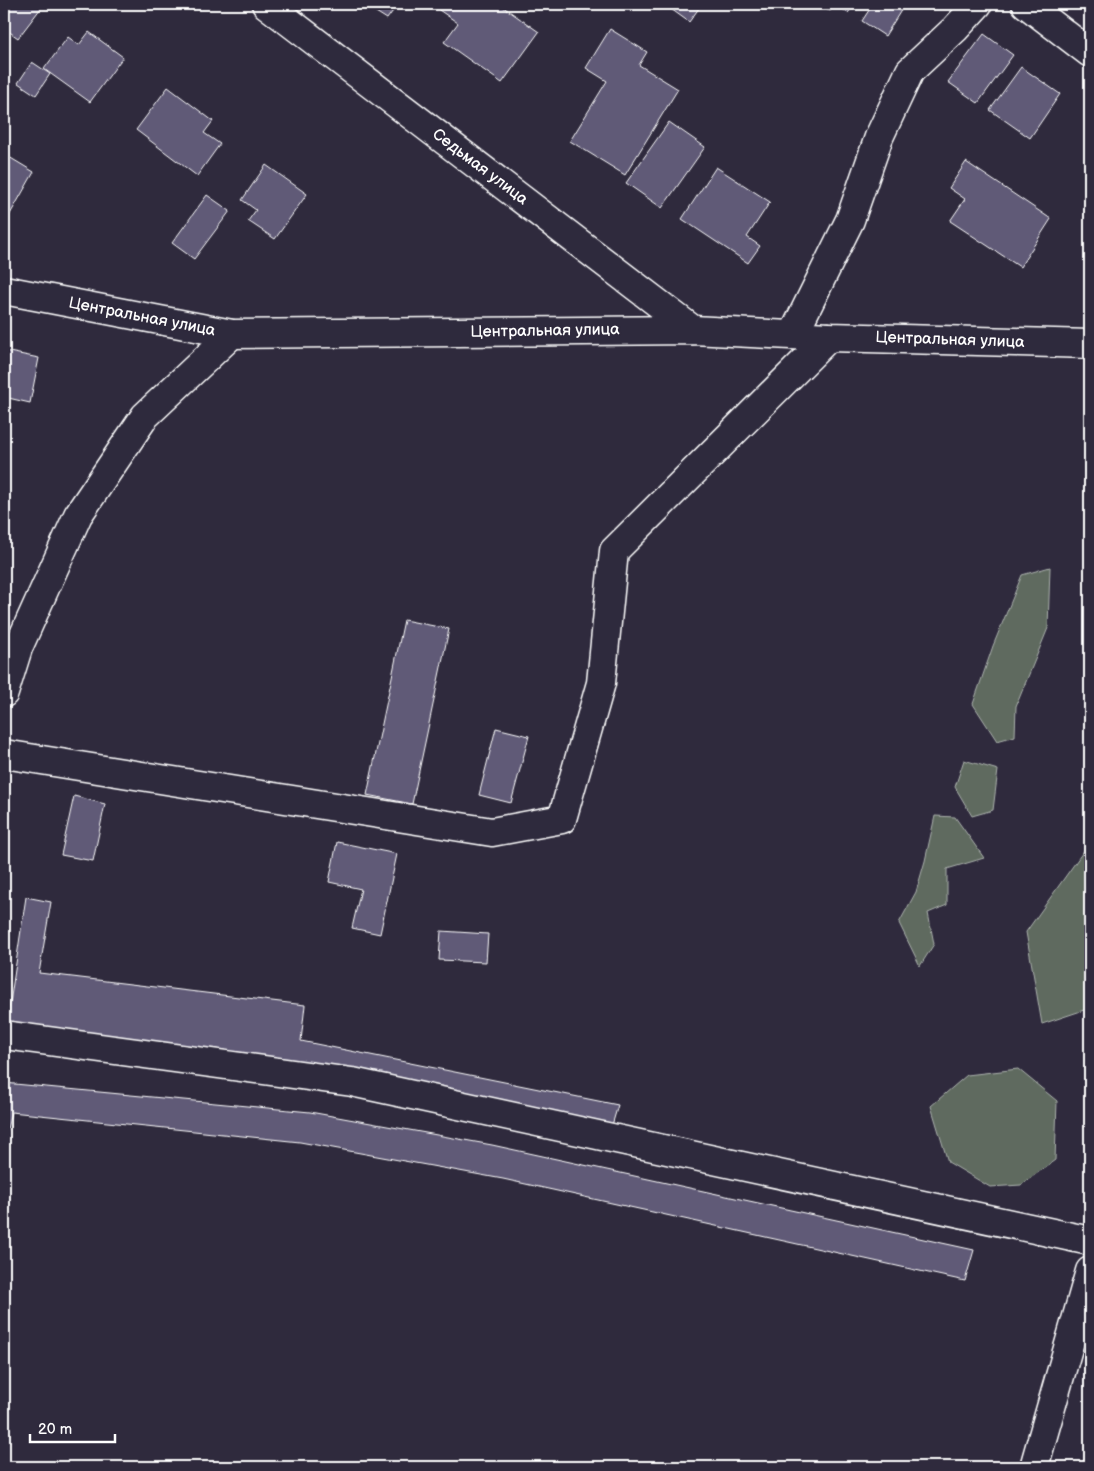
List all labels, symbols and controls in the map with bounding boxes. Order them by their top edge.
street label: Седьмая улица [428,125,532,209]
street label: Центральная улица [67,293,218,341]
street label: Центральная улица [470,320,620,342]
street label: Центральная улица [875,328,1025,352]
scale bar [30,1411,115,1443]
text: 20 m [38,1420,72,1439]

